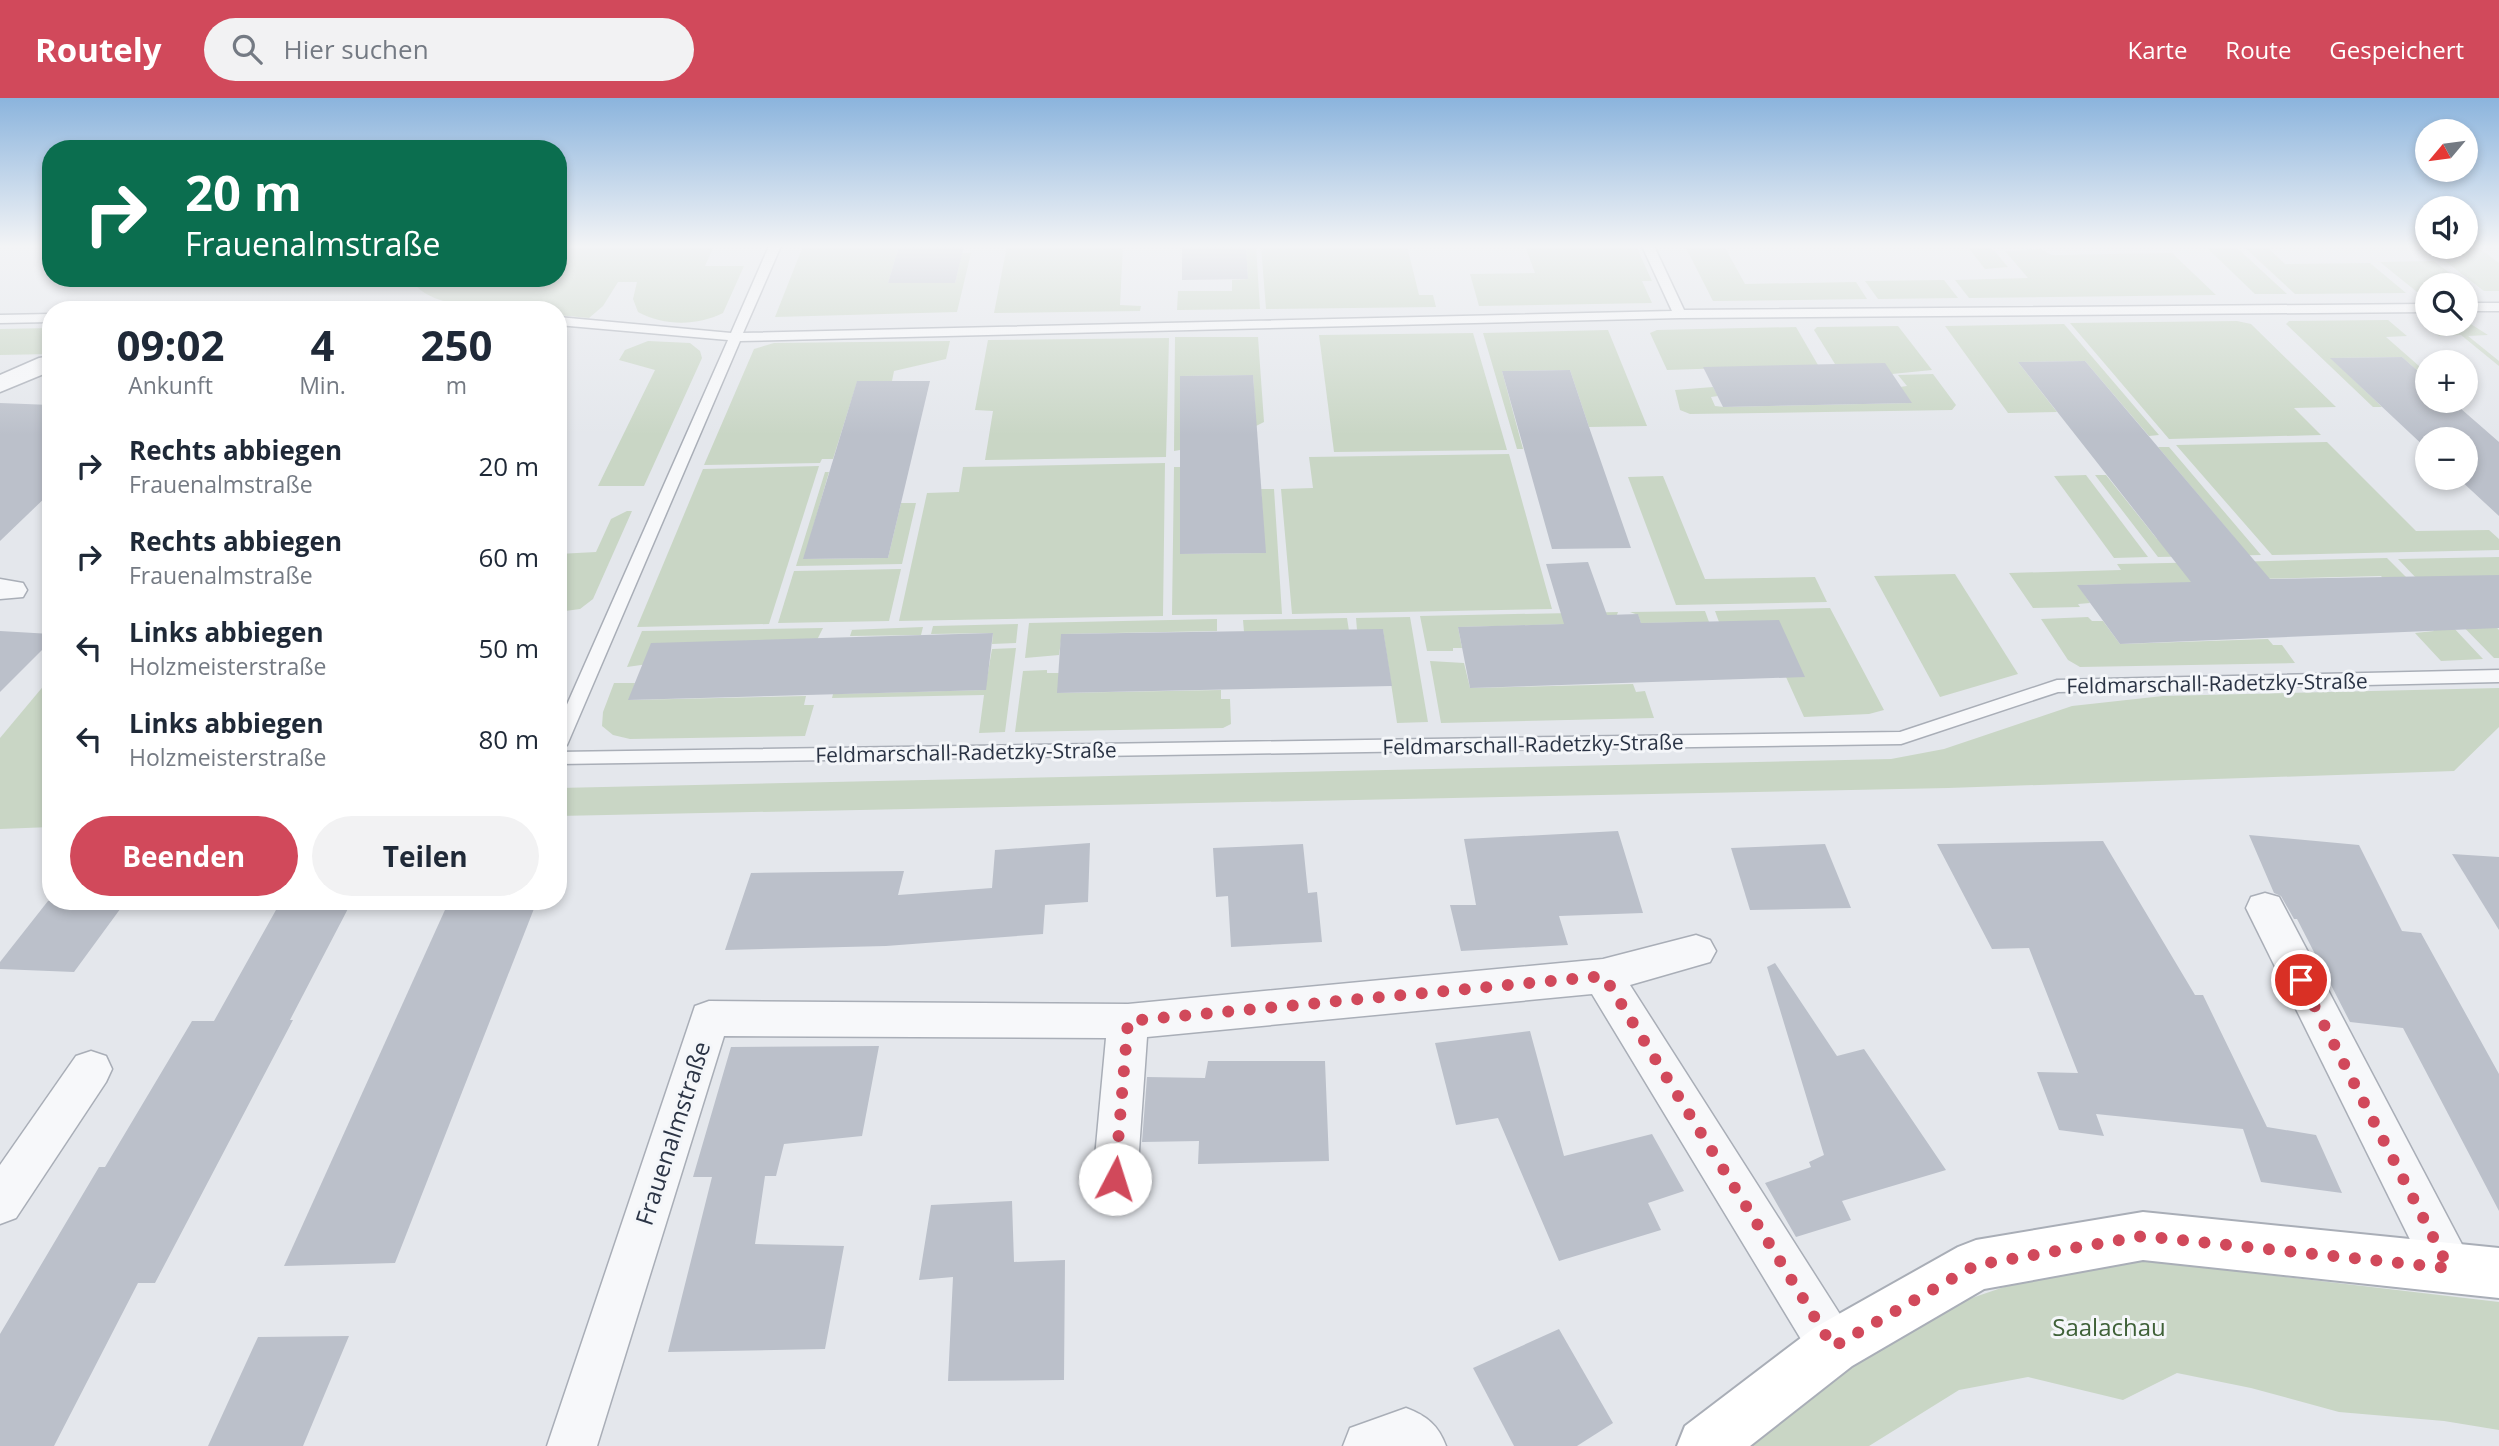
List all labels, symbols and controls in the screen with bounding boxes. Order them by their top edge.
search box [204,18,694,81]
text: Routely [35,27,162,72]
icon: search [228,30,266,68]
text: Hier suchen [284,31,429,67]
text: Karte [2127,33,2187,66]
text: Route [2225,33,2291,66]
text: Gespeichert [2329,33,2464,66]
north arrow [2415,119,2478,182]
map controls [2415,119,2478,490]
text: 20 m [185,159,302,225]
icon: right [70,168,161,259]
button: sound [2415,196,2478,259]
text: Frauenalmstraße [185,222,440,265]
button: search [2415,273,2478,336]
text: 09:02 [117,316,225,373]
text: 4 [310,316,335,373]
text: 250 [420,316,492,373]
button: + [2415,350,2478,413]
text: Ankunft [128,369,213,401]
text: Min. [299,369,346,401]
text: m [446,369,467,401]
button: − [2415,427,2478,490]
text: Rechts abbiegen [129,432,342,468]
icon: right [70,447,108,485]
text: 20 m [478,448,539,484]
text: Frauenalmstraße [129,468,313,500]
text: Rechts abbiegen [129,523,342,559]
icon: right [70,538,108,576]
text: 60 m [478,539,539,575]
text: Frauenalmstraße [129,559,313,591]
text: Links abbiegen [129,614,324,650]
icon: left [70,629,108,667]
text: 50 m [478,630,539,666]
text: Holzmeisterstraße [129,650,326,682]
street label: Feldmarschall-Radetzky-Straße [2066,666,2368,700]
text: Links abbiegen [129,705,324,741]
icon: left [70,720,108,758]
text: 80 m [478,721,539,757]
street label: Feldmarschall-Radetzky-Straße [1382,727,1684,761]
street label: Feldmarschall-Radetzky-Straße [815,735,1117,769]
text: Holzmeisterstraße [129,741,326,773]
button: Beenden [70,816,298,896]
button: Teilen [312,816,539,896]
pin [2271,950,2331,1010]
icon: arrive [2282,961,2320,999]
street label: Frauenalmstraße [627,1037,717,1229]
position arrow [1078,1142,1152,1216]
park label: Saalachau [2052,1310,2166,1343]

